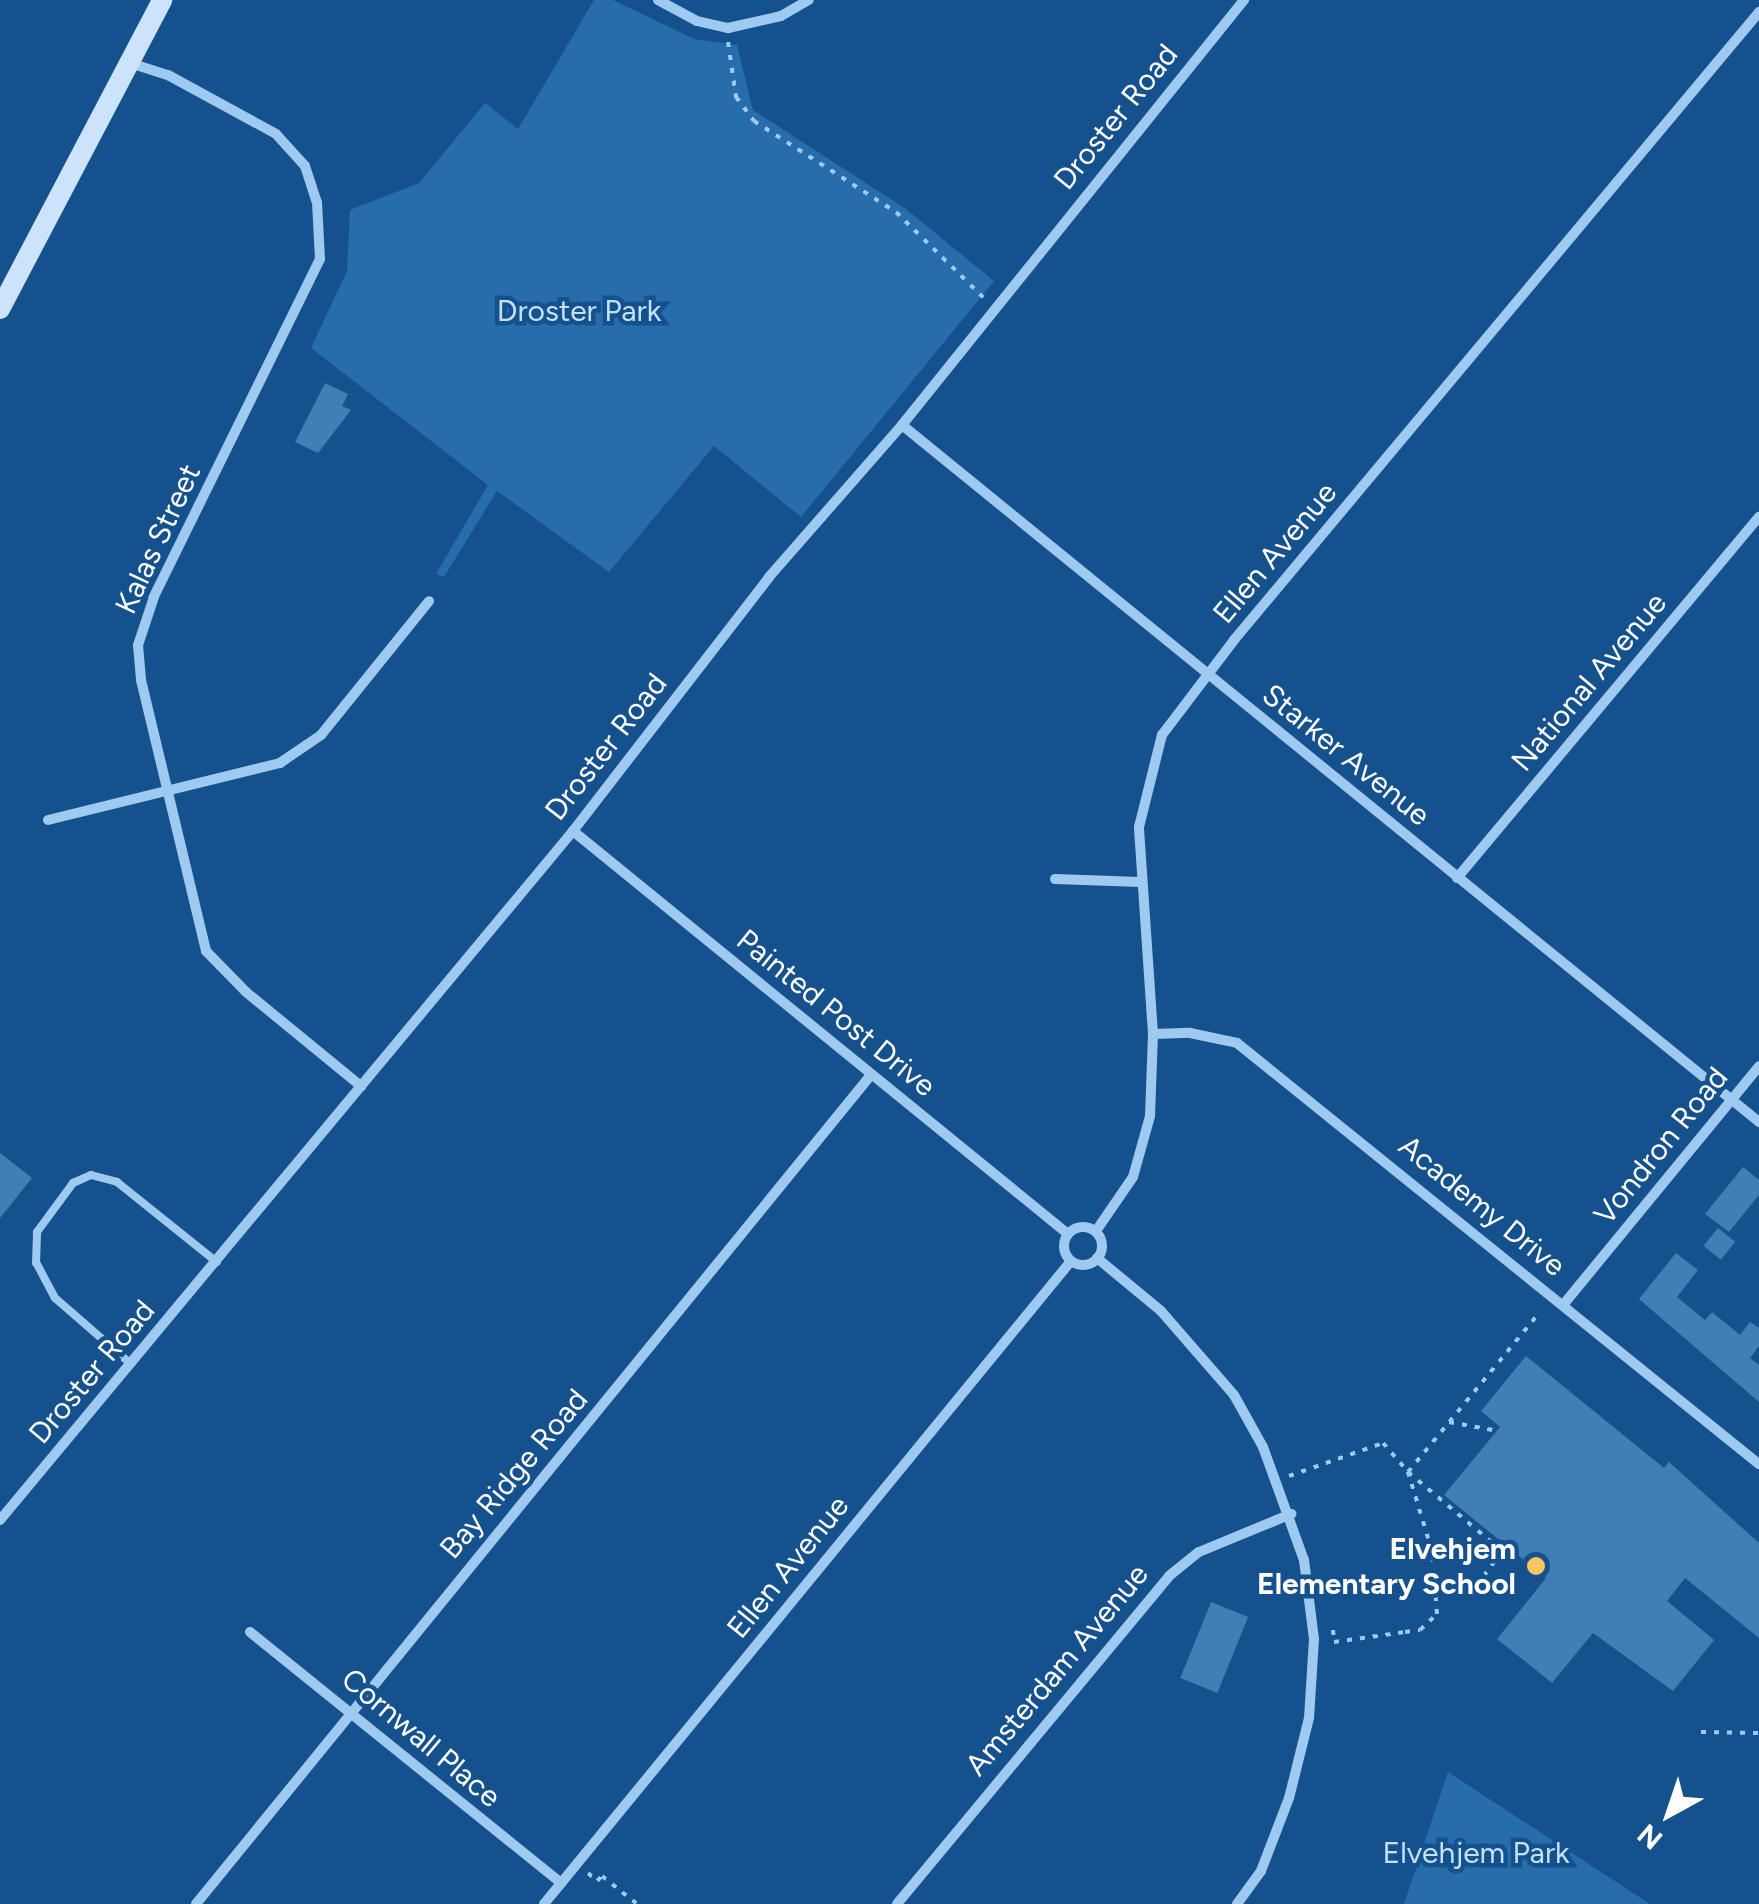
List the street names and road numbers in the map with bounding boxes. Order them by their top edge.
street label: Droster Road [1047,37,1185,197]
street label: Kalas Street [108,459,208,619]
street label: Ellen Avenue [1206,475,1344,631]
street label: National Avenue [1504,586,1674,778]
street label: Droster Road [538,666,674,828]
street label: Starker Avenue [1255,677,1437,833]
street label: Painted Post Drive [729,922,943,1104]
street label: Vondron Road [1587,1060,1735,1232]
street label: Academy Drive [1392,1128,1572,1284]
street label: Droster Road [22,1293,162,1451]
street label: Bay Ridge Road [433,1382,595,1566]
street label: Ellen Avenue [720,1488,856,1646]
street label: Amsterdam Avenue [958,1557,1156,1783]
street label: Cornwall Place [334,1661,508,1815]

